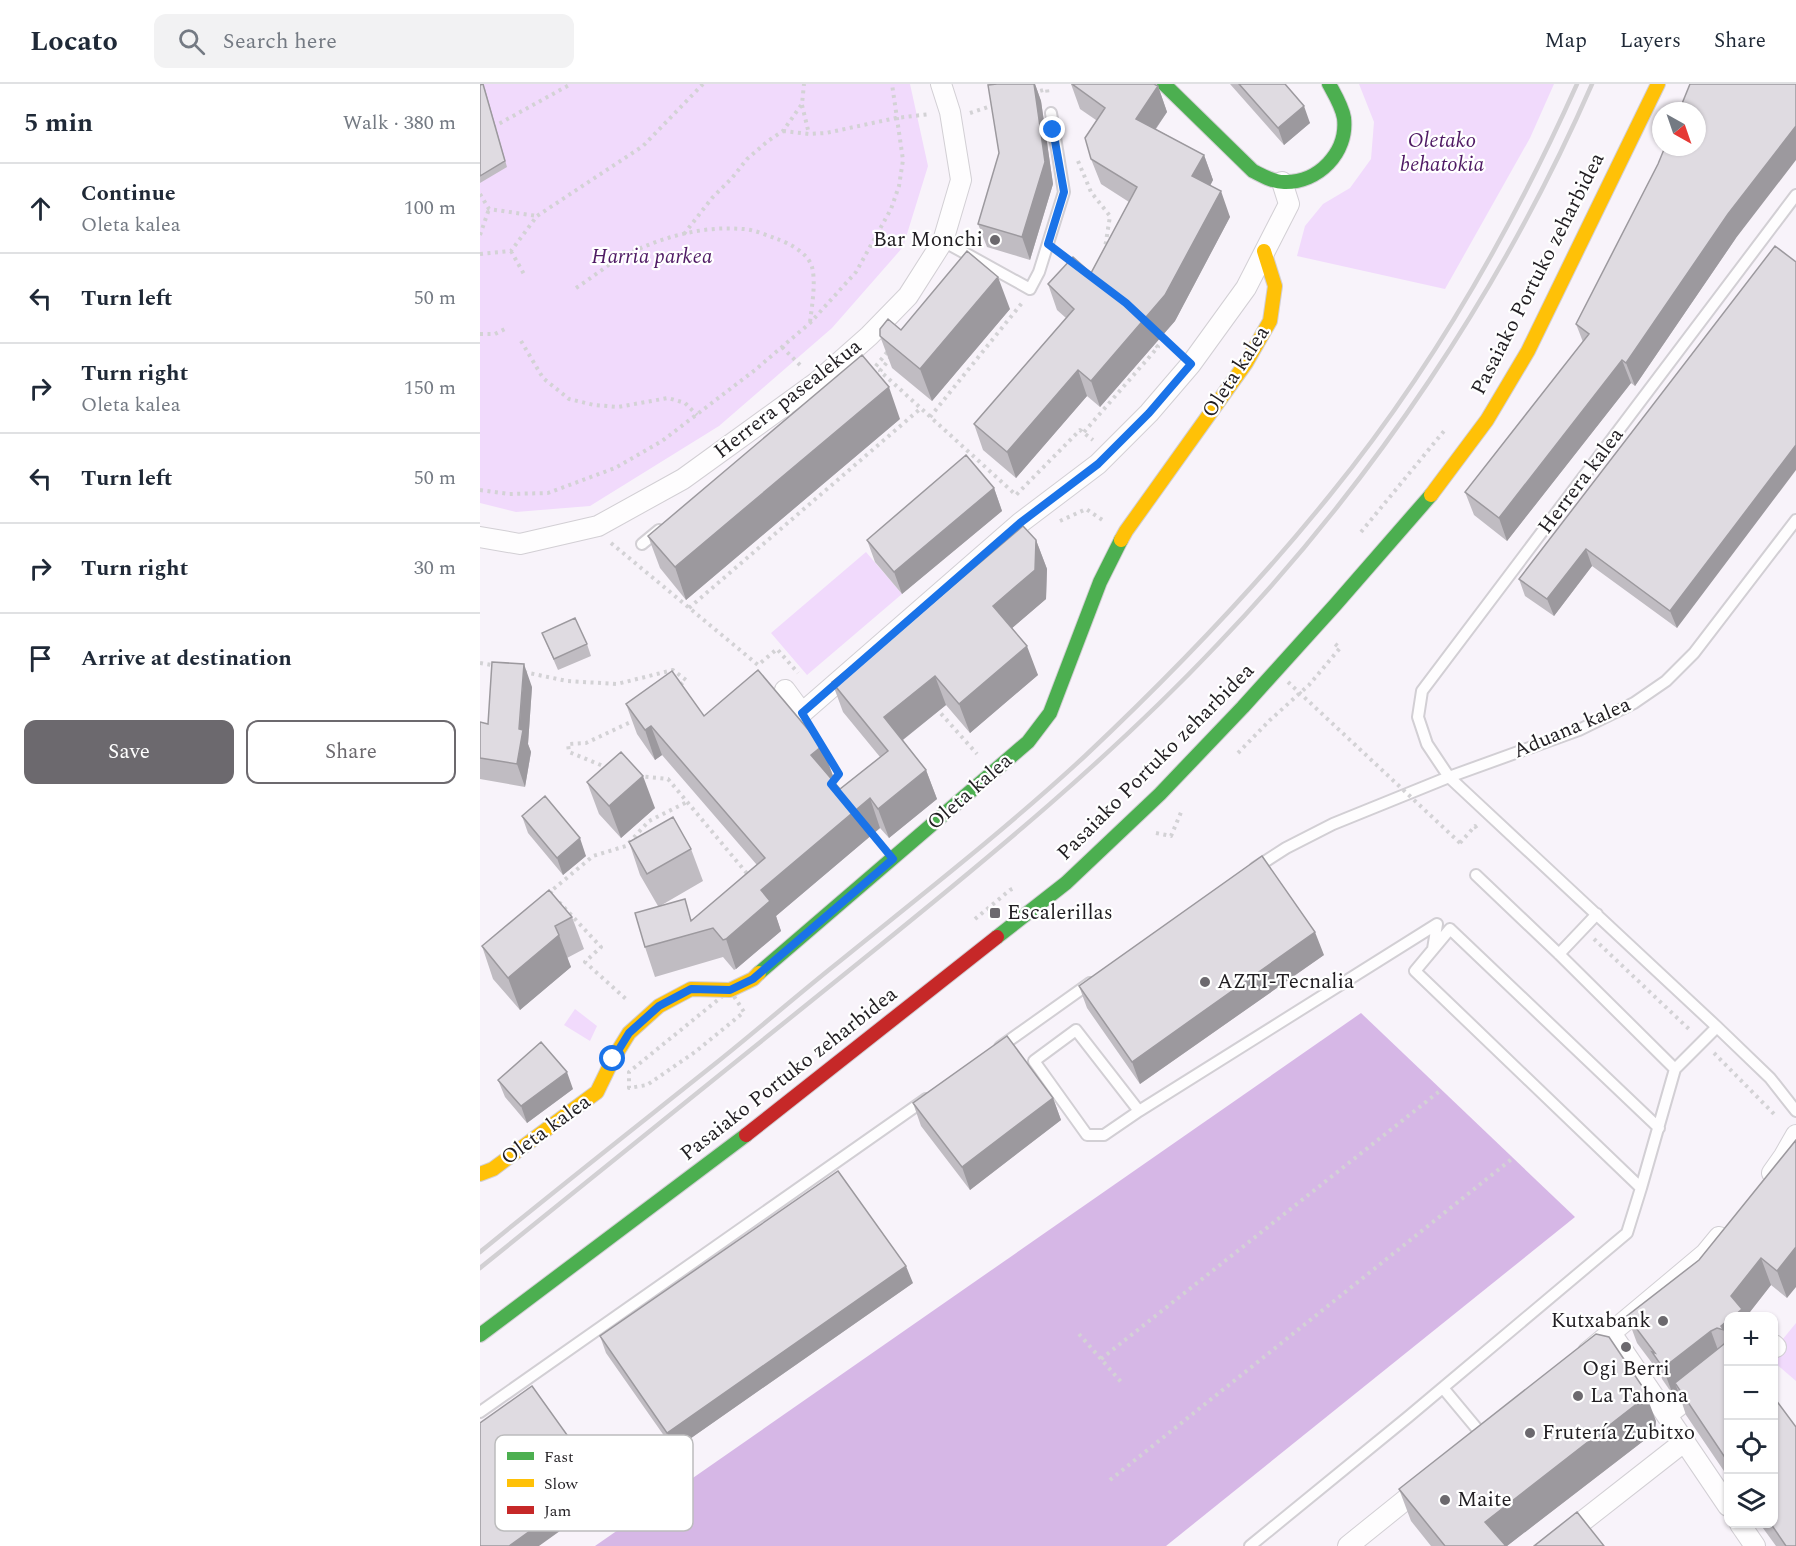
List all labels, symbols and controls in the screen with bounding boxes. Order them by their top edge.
search box [154,14,574,68]
text: Locato [30,20,118,63]
icon: search [175,25,208,58]
text: Search here [223,25,337,58]
text: Map [1545,25,1587,57]
text: Layers [1620,25,1681,57]
text: Share [1714,25,1766,57]
north arrow [1652,102,1706,156]
text: 5 min [24,103,93,143]
text: Walk · 380 m [343,108,456,138]
route end [1039,116,1065,142]
park label: Oletako behatokia [1400,125,1485,181]
street label: Pasaiako Portuko zeharbidea [1463,147,1614,401]
text: Continue [81,177,176,210]
icon: ahead [24,192,57,225]
text: 100 m [404,193,456,223]
text: Oleta kalea [81,210,181,240]
place label: Bar Monchi [873,224,983,256]
marker: Bar Monchi [988,233,1002,247]
park label: Harria parkea [592,241,713,273]
icon: left [24,282,57,315]
text: Turn left [81,282,173,315]
text: 50 m [414,283,456,313]
street label: Oleta kalea [1194,319,1278,425]
street label: Herrera pasealekua [707,331,869,467]
text: Turn right [81,357,188,390]
icon: right [24,372,57,405]
text: 150 m [404,373,456,403]
text: Oleta kalea [81,390,181,420]
street label: Herrera kalea [1530,420,1632,541]
icon: left [24,462,57,495]
text: Turn left [81,462,173,495]
text: 50 m [414,463,456,493]
icon: right [24,552,57,585]
text: Turn right [81,552,188,585]
text: 30 m [414,553,456,583]
icon: arrive [24,642,57,675]
text: Arrive at destination [81,642,292,675]
street label: Pasaiako Portuko zeharbidea [1050,655,1263,868]
street label: Aduana kalea [1508,689,1636,767]
button: Save [24,720,234,784]
button: Share [246,720,456,784]
street label: Oleta kalea [920,745,1020,838]
place label: Escalerillas [1007,897,1113,929]
marker: Escalerillas [988,906,1002,920]
place label: AZTI-Tecnalia [1217,966,1355,998]
marker: AZTI-Tecnalia [1198,975,1212,989]
street label: Pasaiako Portuko zeharbidea [673,978,905,1169]
route start [599,1045,625,1071]
street label: Oleta kalea [494,1086,598,1174]
place label: Kutxabank [1551,1305,1651,1337]
map controls [1724,1312,1778,1528]
button: + [1724,1312,1778,1366]
marker: Kutxabank [1656,1314,1670,1328]
marker: Ogi Berri [1619,1340,1633,1354]
place label: Ogi Berri [1582,1353,1670,1385]
button: − [1724,1366,1778,1420]
place label: La Tahona [1590,1380,1689,1412]
marker: La Tahona [1571,1389,1585,1403]
place label: Frutería Zubitxo [1542,1417,1695,1449]
button: locate [1724,1420,1778,1474]
marker: Frutería Zubitxo [1523,1426,1537,1440]
legend [495,1435,693,1531]
text: Fast [544,1445,574,1469]
text: Slow [544,1472,579,1496]
button: layers [1724,1474,1778,1528]
place label: Maite [1457,1484,1512,1516]
marker: Maite [1438,1493,1452,1507]
text: Jam [544,1499,572,1523]

